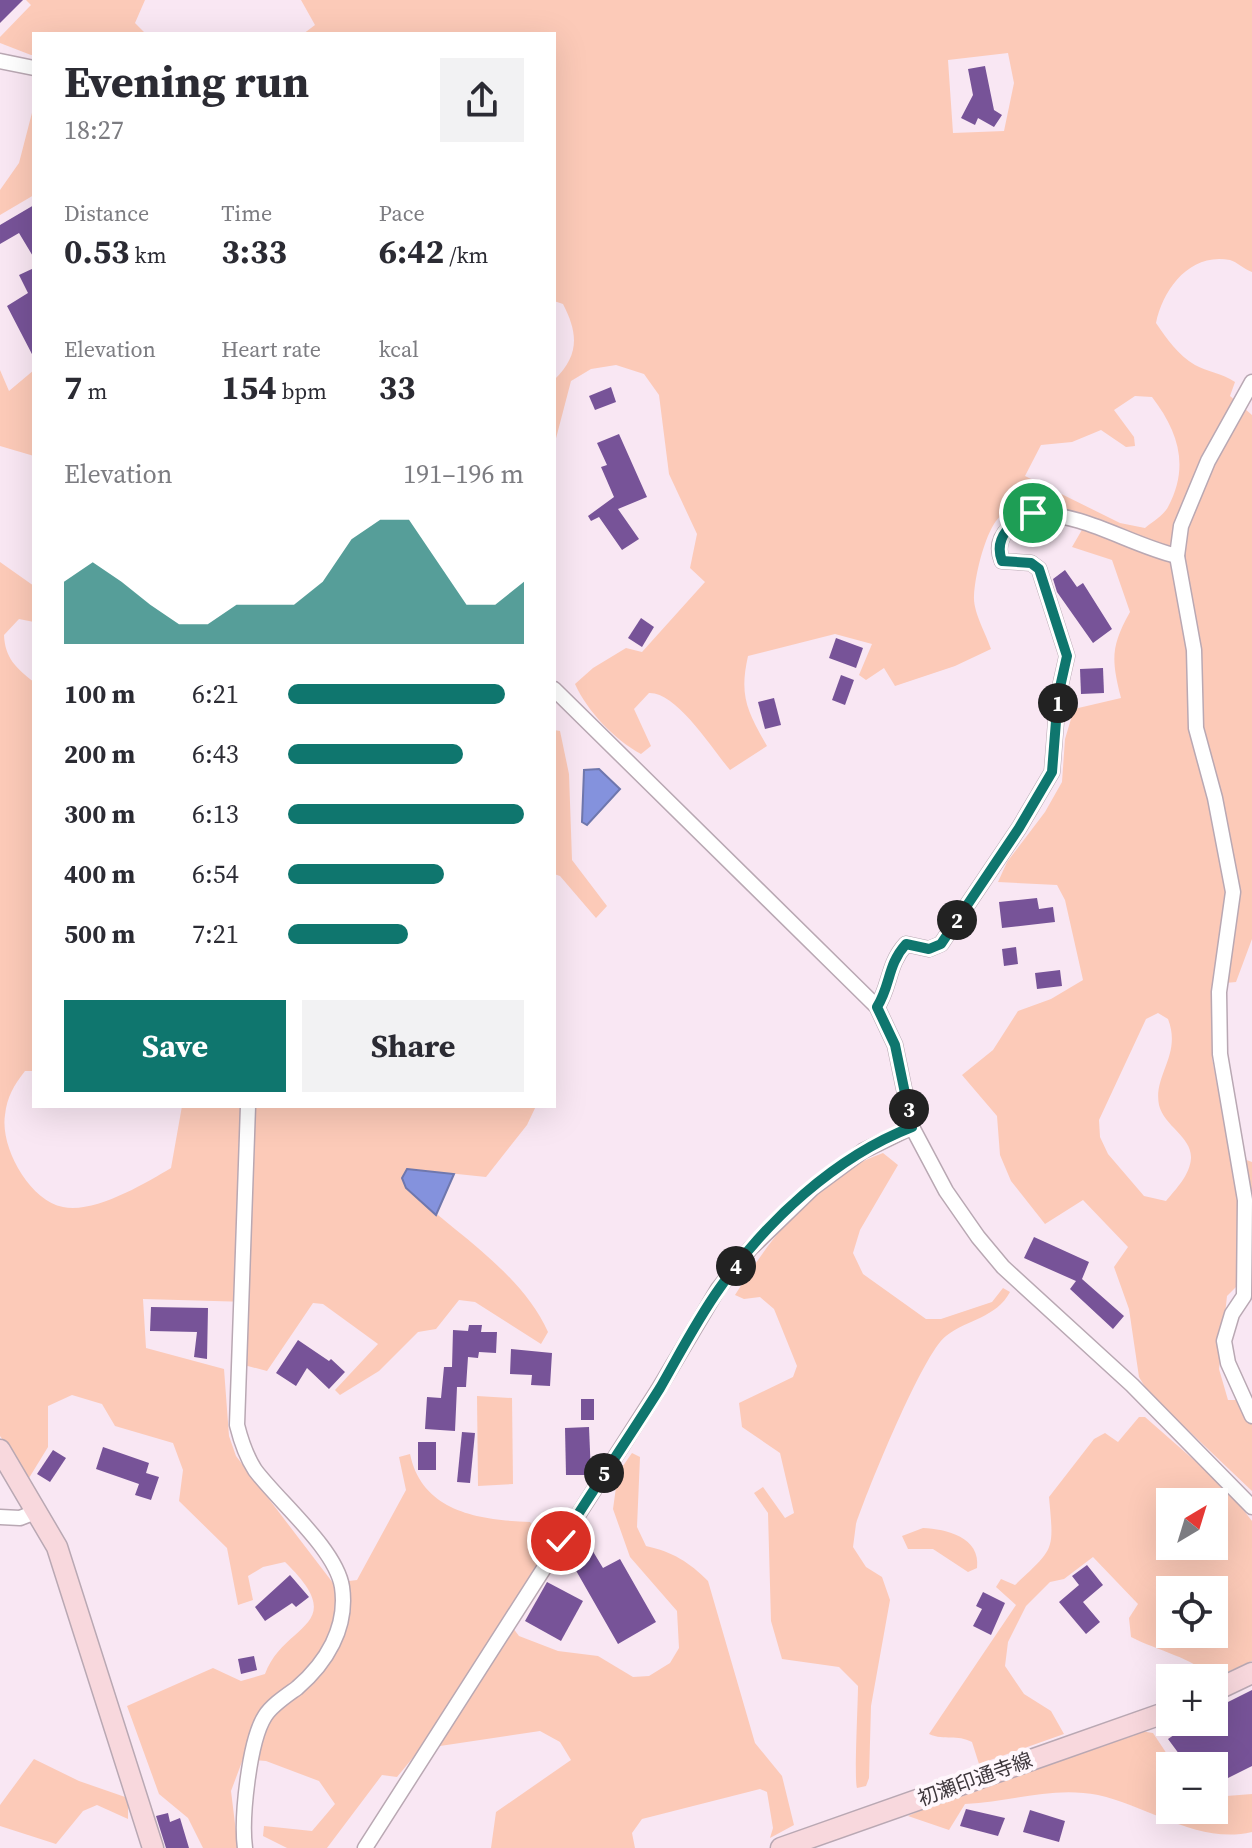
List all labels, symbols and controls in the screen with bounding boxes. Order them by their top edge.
text: Evening run [64,51,309,112]
button: share [440,58,524,142]
text: 18:27 [64,112,124,148]
text: Distance [64,198,149,228]
text: Time [221,198,272,228]
text: Pace [379,198,425,228]
text: 0.53 [64,228,129,274]
text: 3:33 [221,228,287,274]
text: 6:42 [379,228,444,274]
text: km [129,240,166,270]
text: /km [444,240,488,270]
text: Elevation [64,334,156,364]
text: Heart rate [221,334,321,364]
text: kcal [379,334,419,364]
text: 7 [64,364,82,410]
text: 154 [221,364,277,410]
text: 33 [379,364,416,410]
text: m [82,376,107,406]
text: bpm [277,376,327,406]
text: Elevation [64,456,173,492]
text: 191–196 m [403,456,524,492]
pin [999,479,1067,547]
icon: arrive [1011,491,1055,535]
text: 100 m [64,676,135,712]
text: 6:21 [192,676,239,712]
pin: 1 [1038,683,1078,723]
text: 1 [1052,688,1064,718]
text: 200 m [64,736,135,772]
text: 6:43 [192,736,239,772]
text: 300 m [64,796,135,832]
text: 6:13 [192,796,239,832]
text: 400 m [64,856,135,892]
text: 6:54 [192,856,239,892]
pin: 2 [937,900,977,940]
text: 2 [951,905,963,935]
text: 500 m [64,916,135,952]
text: 7:21 [192,916,239,952]
button: Save [64,1000,286,1092]
button: Share [302,1000,524,1092]
pin: 3 [889,1089,929,1129]
text: 3 [903,1094,915,1124]
pin: 4 [716,1246,756,1286]
text: 4 [730,1251,742,1281]
pin: 5 [584,1453,624,1493]
text: 5 [598,1458,610,1488]
north arrow [1156,1488,1228,1560]
map controls [1156,1488,1228,1824]
pin [527,1507,595,1575]
icon: check [539,1519,583,1563]
button: locate [1156,1576,1228,1648]
button: + [1156,1664,1228,1736]
street label: 初瀬印通寺線 [914,1745,1036,1813]
button: − [1156,1752,1228,1824]

